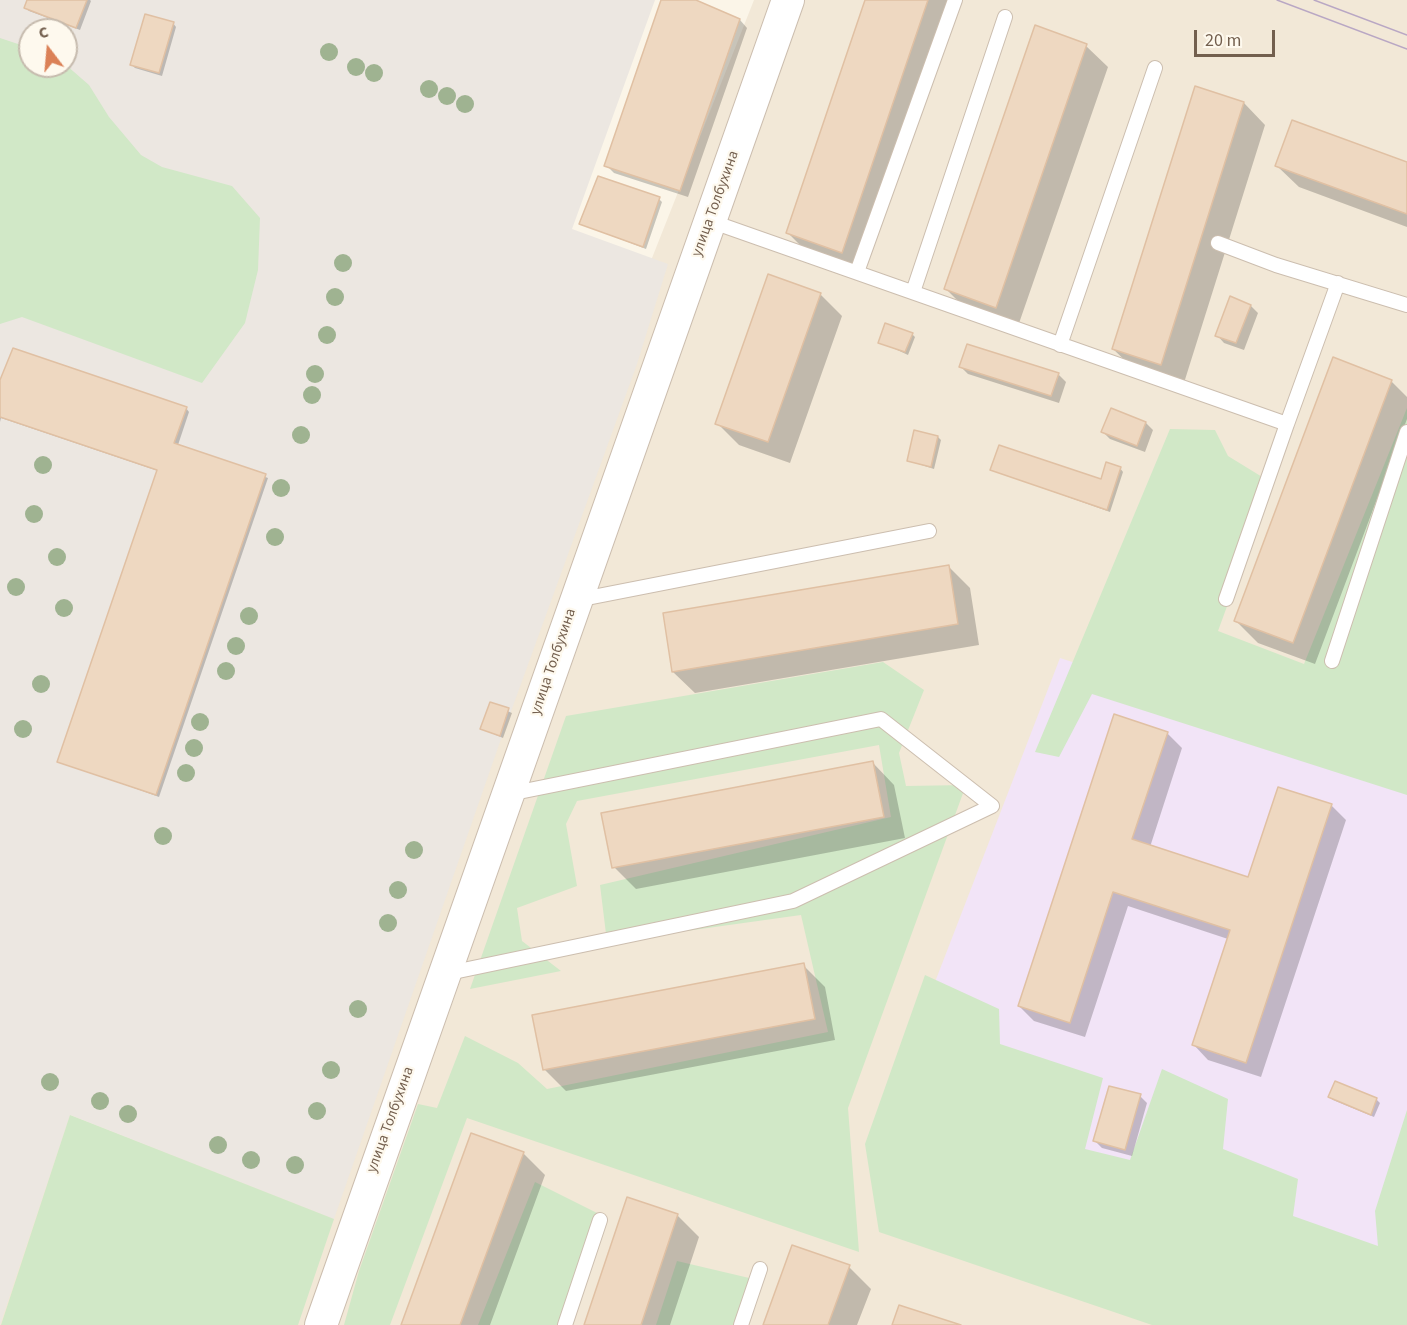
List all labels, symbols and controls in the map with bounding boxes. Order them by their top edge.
north arrow [18,18,78,78]
scale bar [1197,18,1278,56]
text: С [36,21,51,44]
text: 20 m [1205,28,1241,53]
street label: улица Толбухина [688,149,744,259]
street label: улица Толбухина [527,606,581,718]
street label: улица Толбухина [363,1065,419,1175]

